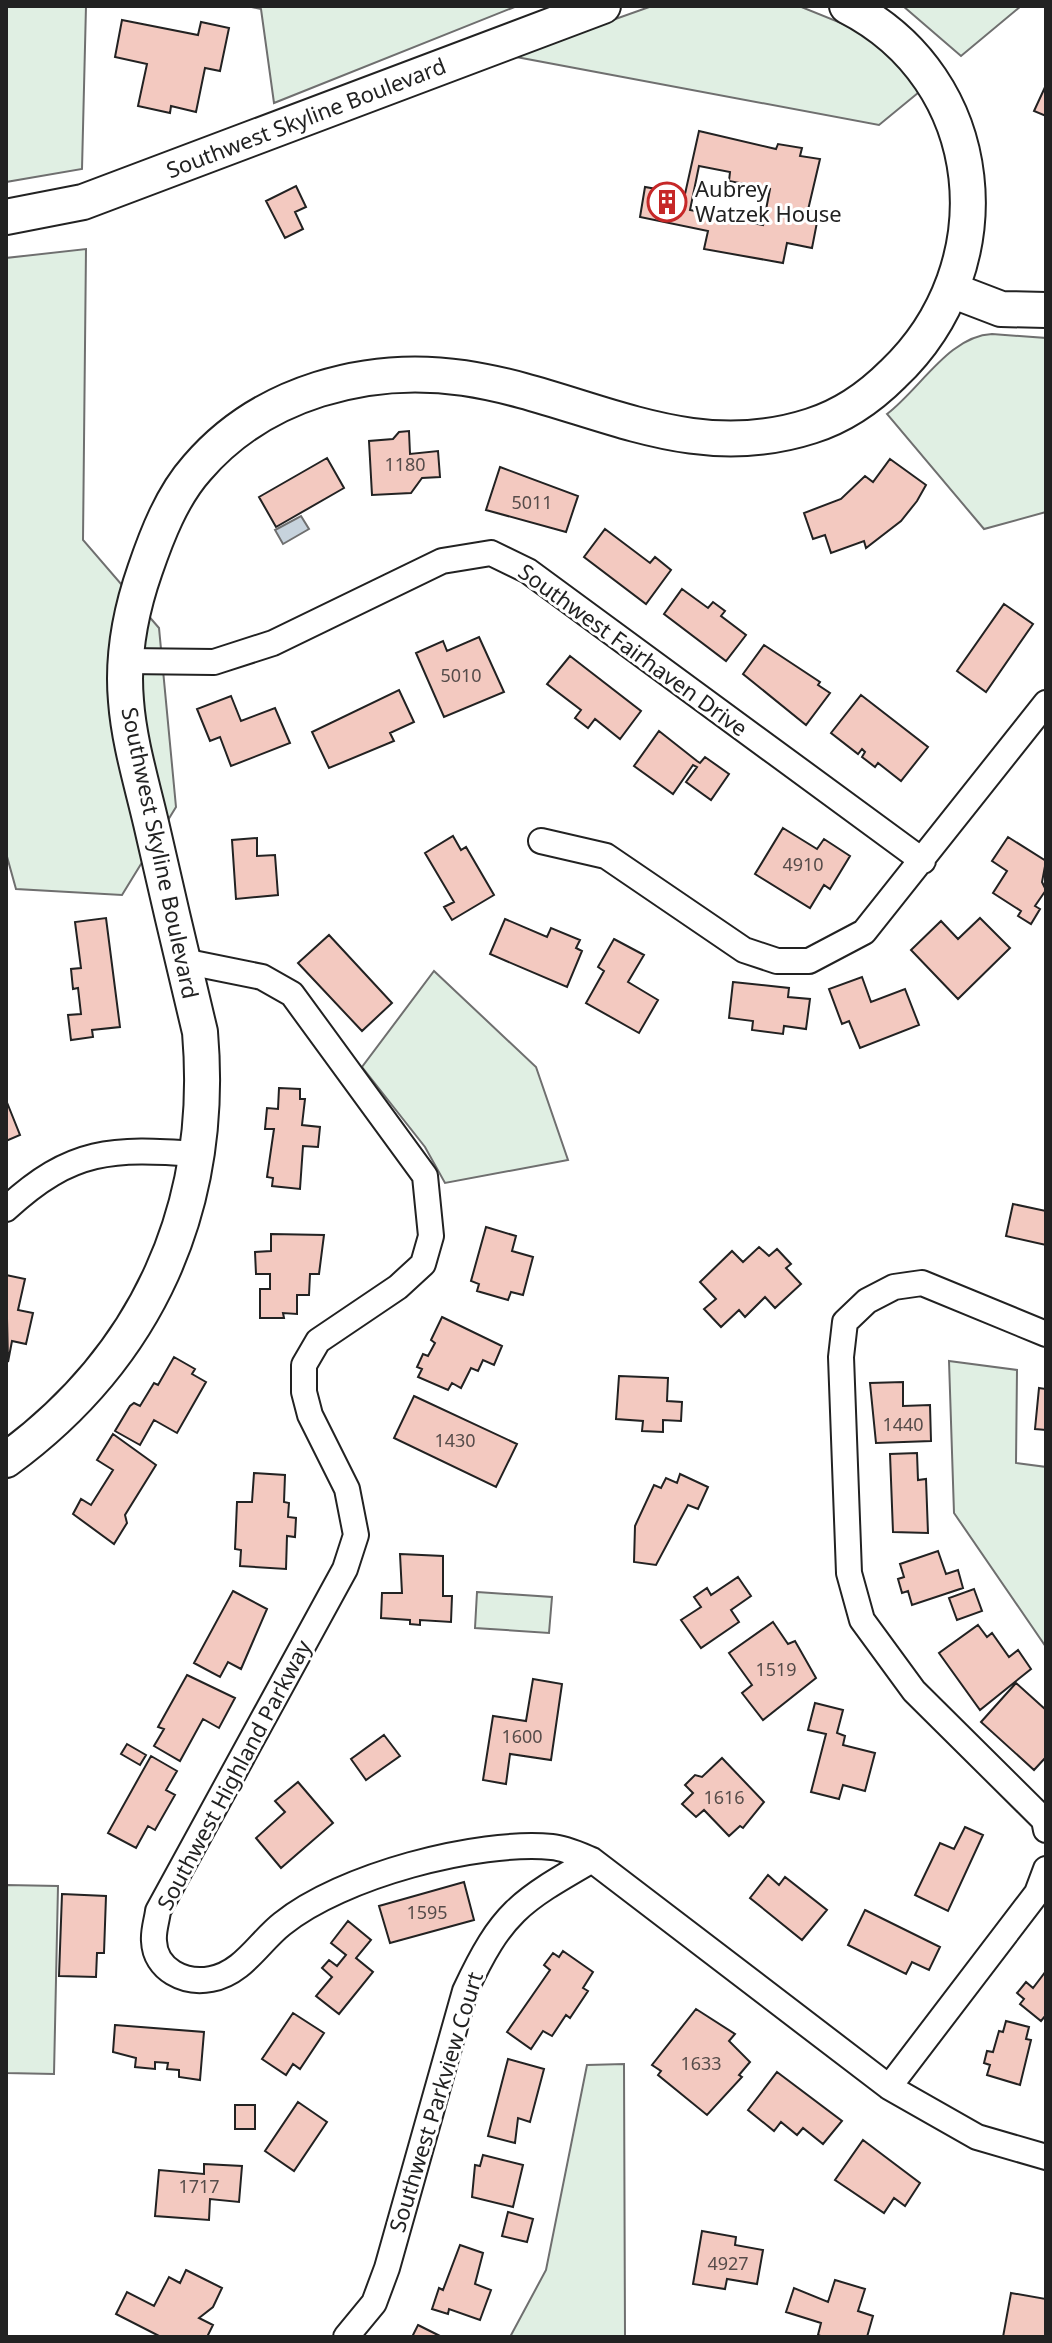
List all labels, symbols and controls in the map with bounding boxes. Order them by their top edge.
street label: Southwest Skyline Boulevard [162,50,450,184]
place label: Aubrey Watzek House [695,173,842,228]
building icon: Aubrey Watzek House [646,181,688,223]
house number: 1180 [384,452,426,476]
house number: 5011 [511,490,553,514]
street label: Southwest Fairhaven Drive [513,556,754,743]
house number: 5010 [440,663,482,687]
street label: Southwest Skyline Boulevard [115,704,207,1001]
house number: 4910 [782,852,824,876]
house number: 1440 [882,1412,924,1436]
house number: 1430 [434,1428,476,1452]
street label: Southwest Highland Parkway [149,1634,318,1915]
house number: 1519 [755,1657,797,1681]
house number: 1600 [501,1724,543,1748]
house number: 1616 [703,1785,745,1809]
house number: 1595 [406,1900,448,1924]
street label: Southwest Parkview Court [381,1968,489,2235]
house number: 1633 [680,2051,722,2075]
house number: 1717 [178,2174,220,2198]
house number: 4927 [707,2251,749,2275]

